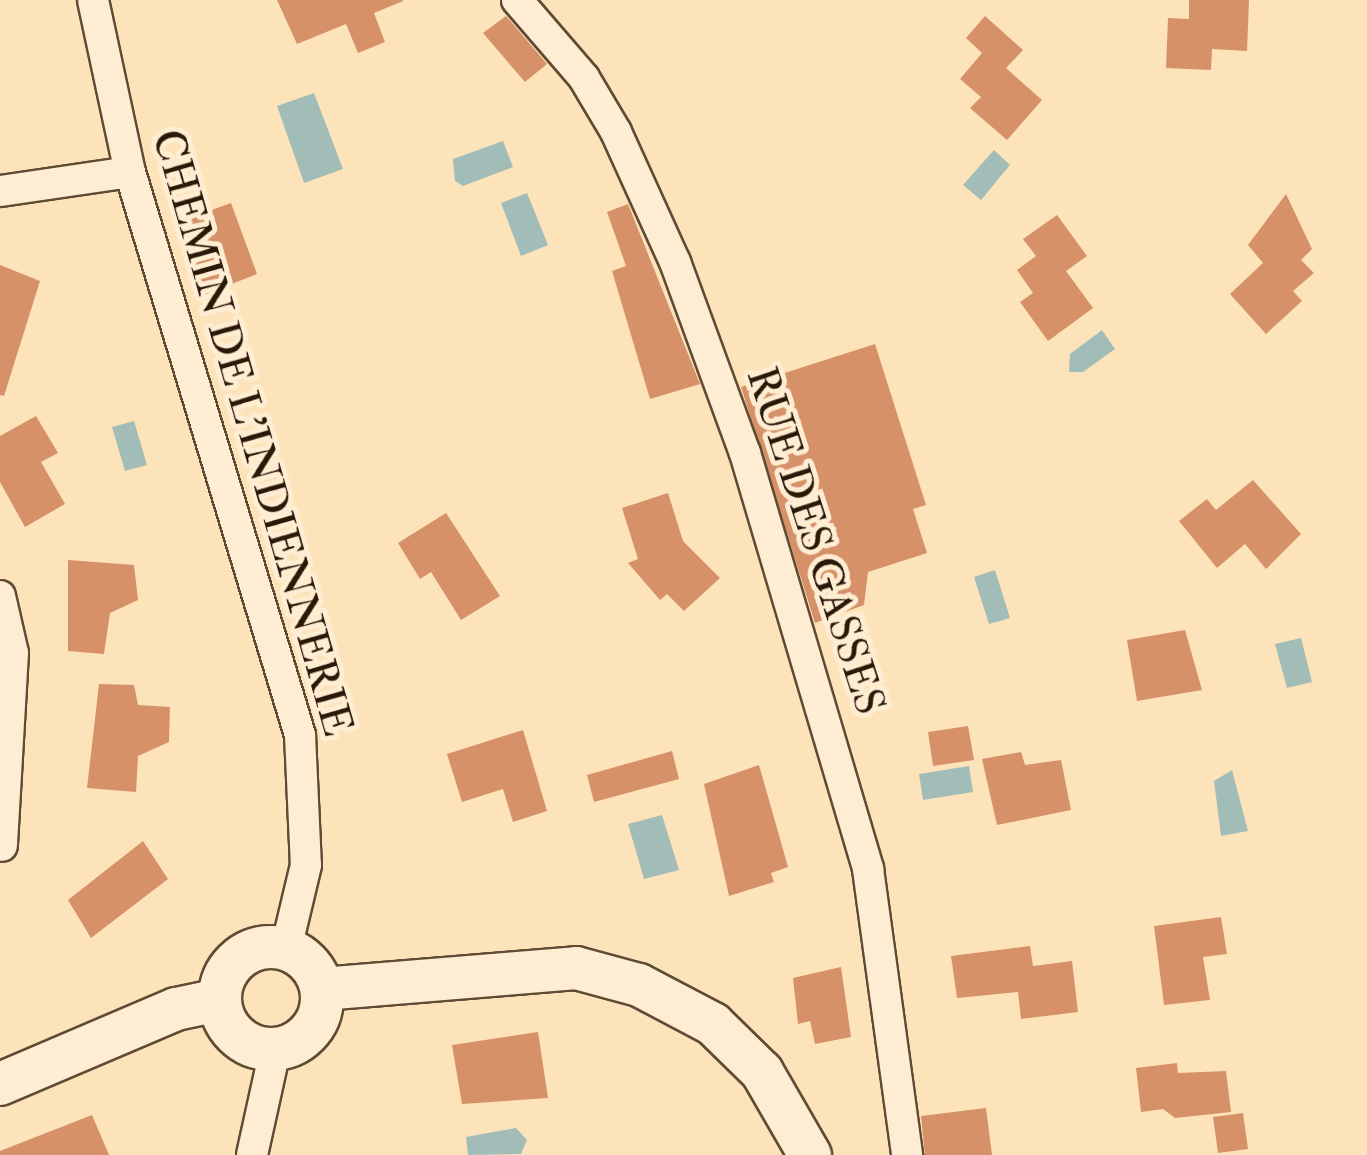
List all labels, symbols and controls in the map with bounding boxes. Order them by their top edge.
street label: CHEMIN DE L'INDIENNERIE [141,124,363,742]
street label: RUE DES GASSES [735,361,895,721]

